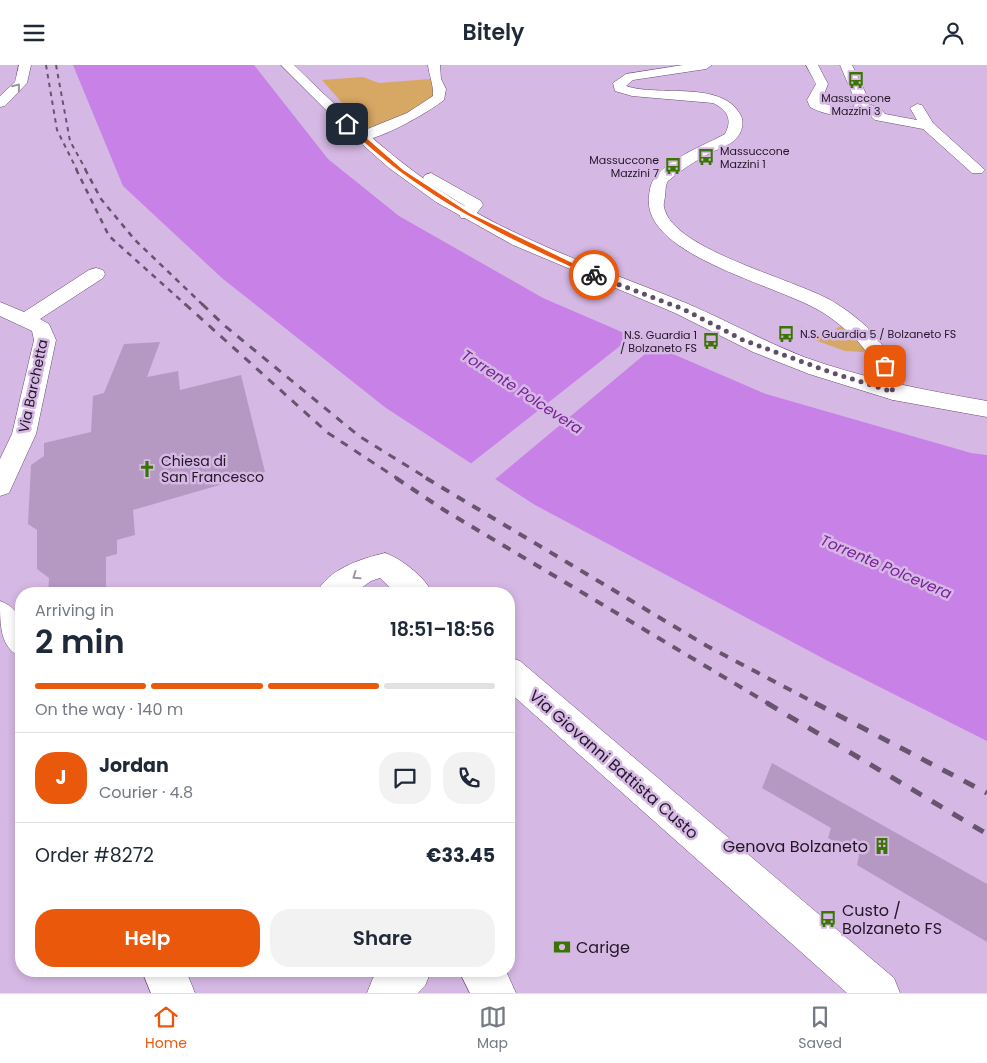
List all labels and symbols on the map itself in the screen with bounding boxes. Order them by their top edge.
bus stop icon: Massuccone Mazzini 3 [846,70,866,90]
one-way arrow [11,83,20,92]
place label: Massuccone Mazzini 3 [821,90,891,119]
pin [326,103,368,145]
place label: Massuccone Mazzini 1 [720,143,790,172]
bus stop icon: Massuccone Mazzini 1 [696,147,716,167]
place label: Massuccone Mazzini 7 [589,152,659,181]
bus stop icon: Massuccone Mazzini 7 [663,156,683,176]
courier [569,250,619,300]
bus stop icon: N.S. Guardia 5 / Bolzaneto FS [776,324,796,344]
place label: N.S. Guardia 5 / Bolzaneto FS [800,326,956,342]
place label: N.S. Guardia 1 / Bolzaneto FS [620,327,697,356]
bus stop icon: N.S. Guardia 1 / Bolzaneto FS [701,331,721,351]
street label: Via Barchetta [13,337,53,435]
water label: Torrente Polcevera [457,344,587,439]
pin [864,345,906,387]
place label: Chiesa di San Francesco [161,451,264,487]
church icon: Chiesa di San Francesco [137,459,157,479]
water label: Torrente Polcevera [817,529,955,604]
one-way arrow [353,570,362,579]
street label: Via Giovanni Battista Custo [524,684,703,844]
place label: Genova Bolzaneto [723,835,868,858]
building icon: Genova Bolzaneto [872,836,892,856]
place label: Custo / Bolzaneto FS [842,899,942,940]
bus stop icon: Custo / Bolzaneto FS [818,909,838,929]
place label: Carige [576,936,630,959]
bank icon: Carige [552,937,572,957]

